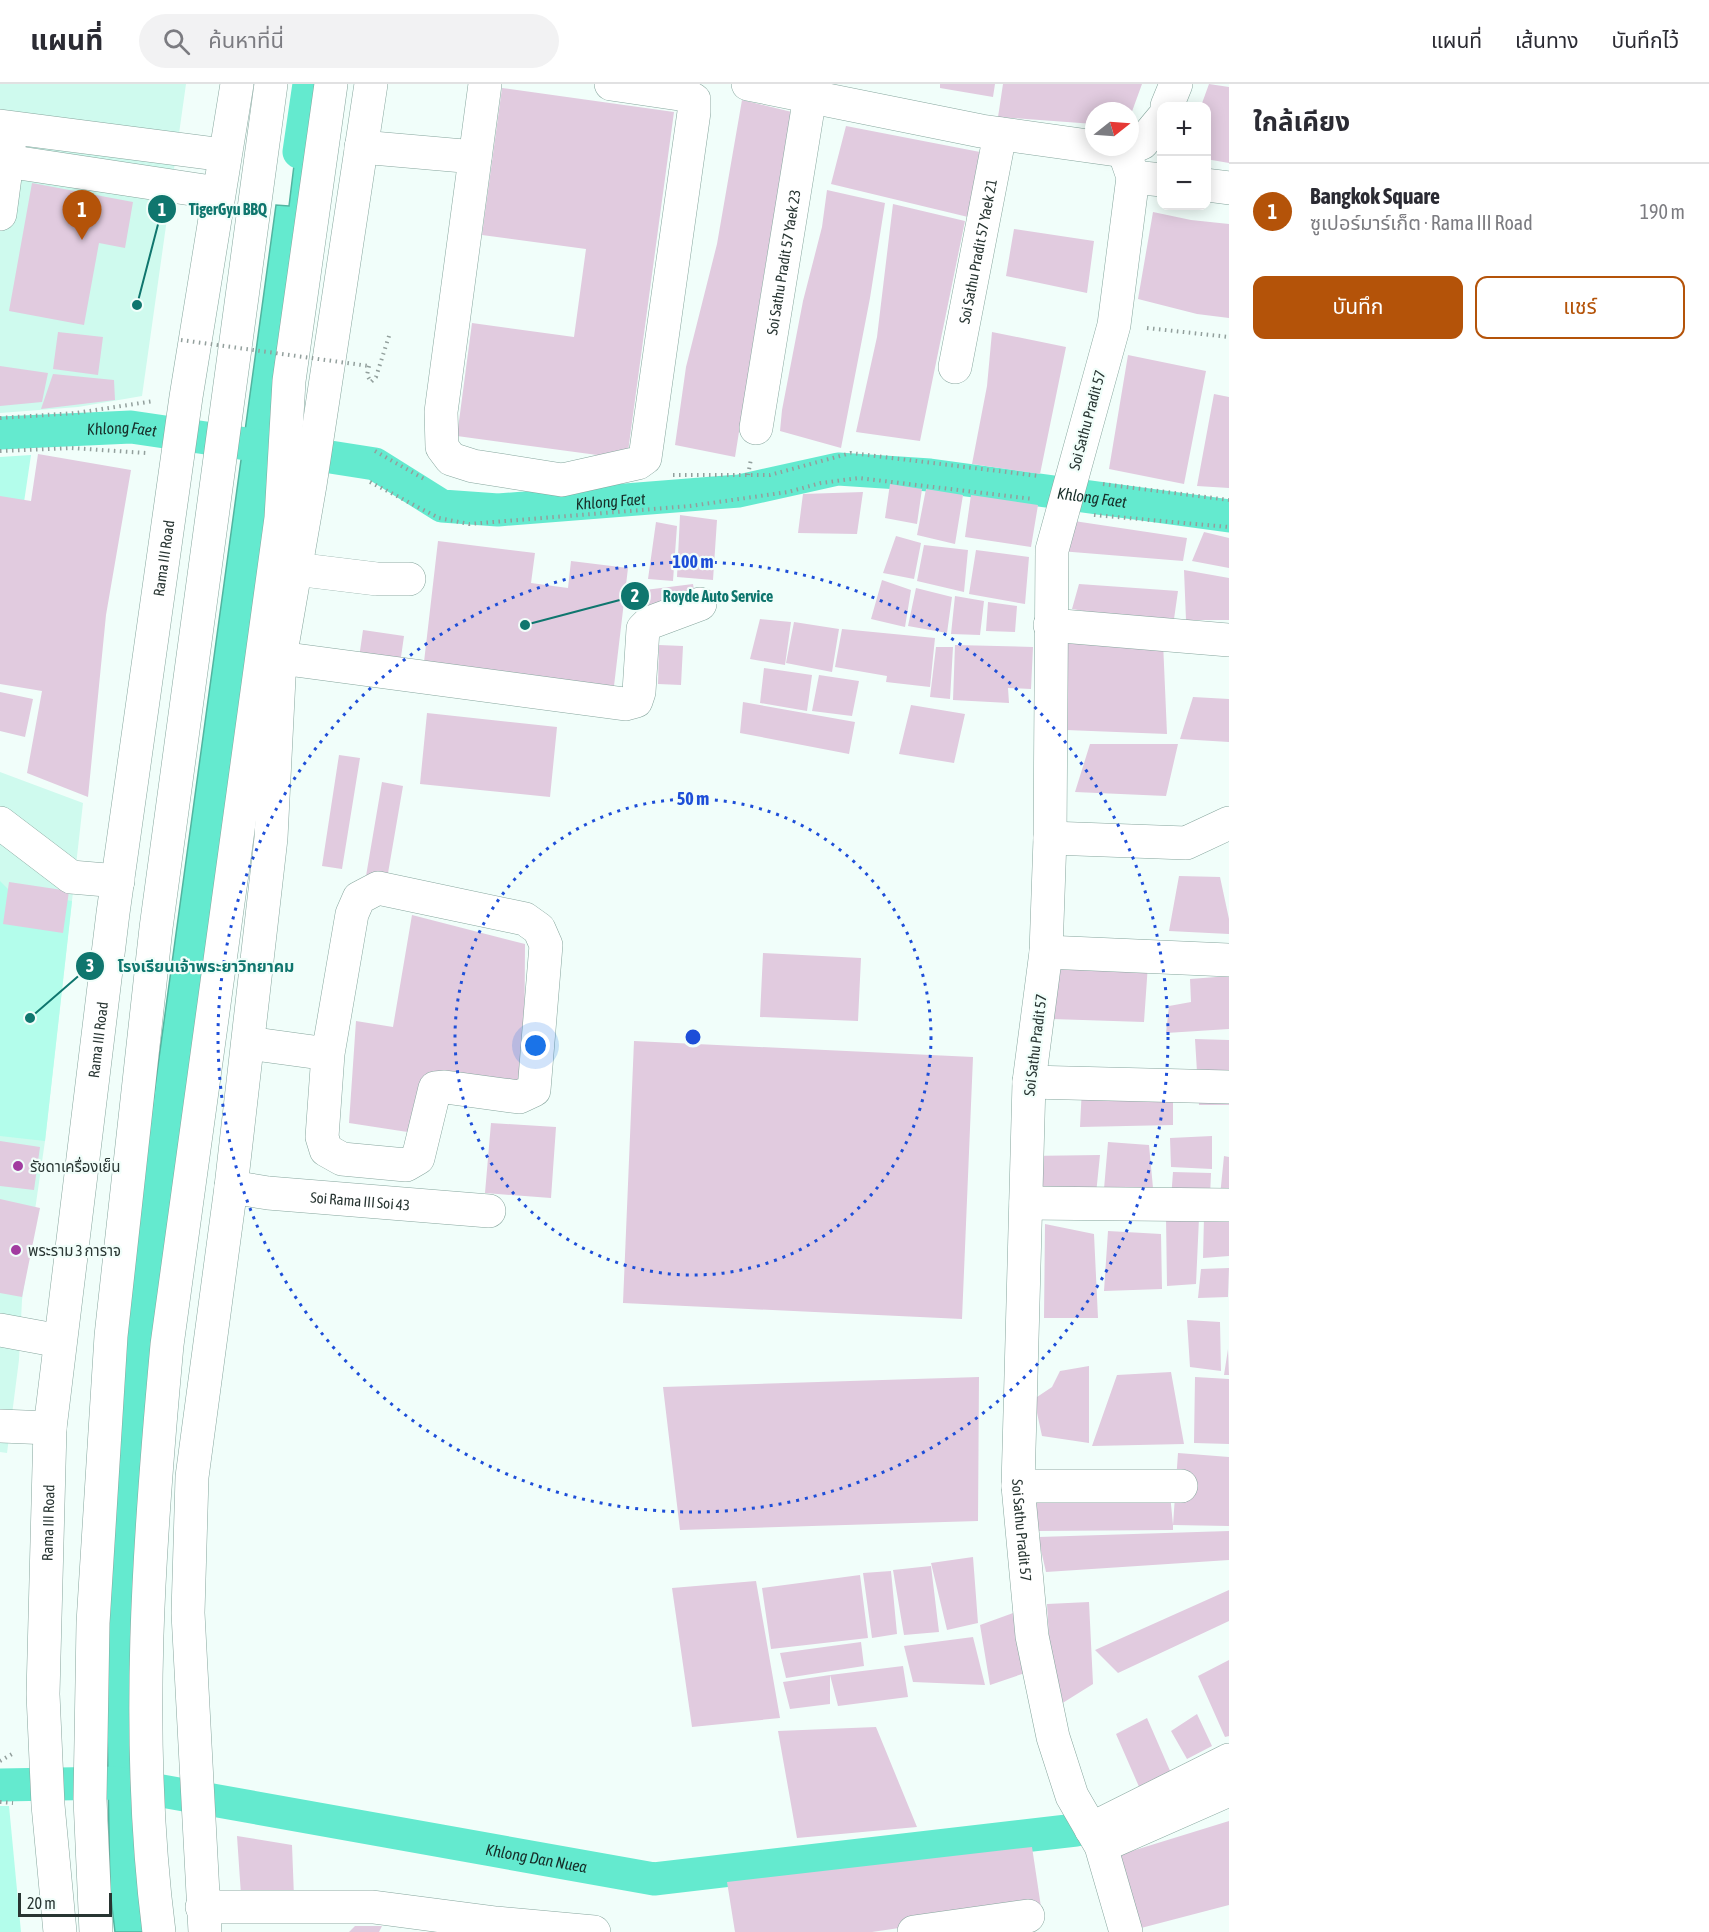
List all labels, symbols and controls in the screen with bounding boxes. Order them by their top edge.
search box [139,14,559,68]
text: แผนที่ [30,24,103,56]
icon: search [160,25,193,58]
text: ค้นหาที่นี่ [208,27,284,53]
text: แผนที่ [1431,28,1482,52]
text: เส้นทาง [1515,28,1579,52]
text: บันทึกไว้ [1612,28,1679,52]
north arrow [1085,102,1139,156]
map controls [1157,102,1211,210]
button: + [1157,102,1211,156]
text: ใกล้เคียง [1253,107,1350,137]
button: − [1157,156,1211,210]
street label: Soi Sathu Pradit 57 Yaek 21 [955,177,1000,325]
text: Bangkok Square [1310,183,1440,209]
street label: Soi Sathu Pradit 57 Yaek 23 [763,188,803,336]
pin: 1 [62,190,101,240]
callout: TigerGyu BBQ [147,192,280,226]
text: 1 [158,199,166,220]
text: TigerGyu BBQ [189,200,268,218]
text: 1 [1268,200,1277,223]
text: 190 m [1640,200,1685,223]
text: ซูเปอร์มาร์เก็ต · Rama III Road [1310,211,1533,234]
button: บันทึก [1253,276,1463,339]
button: แชร์ [1475,276,1685,339]
street label: Soi Sathu Pradit 57 [1066,368,1108,472]
water label: Khlong Faet [86,418,158,440]
water label: Khlong Faet [1056,484,1128,511]
water label: Khlong Faet [575,489,647,513]
street label: Rama III Road [149,519,177,597]
text: 100 m [673,551,713,572]
callout: Royde Auto Service [620,579,785,613]
text: 2 [631,585,639,606]
text: Royde Auto Service [663,587,773,605]
text: 50 m [677,788,709,809]
callout: โรงเรียนเจ้าพระยาวิทยาคม [75,949,306,983]
text: 3 [86,955,94,976]
text: โรงเรียนเจ้าพระยาวิทยาคม [118,957,294,975]
street label: Soi Sathu Pradit 57 [1020,993,1050,1097]
street label: Rama III Road [84,1001,111,1079]
centre of rings [683,1027,703,1047]
your location [521,1031,550,1060]
place label: รัชดาเครื่องเย็น [30,1156,120,1175]
marker: รัชดาเครื่องเย็น [11,1159,25,1173]
street label: Soi Rama III Soi 43 [310,1188,411,1213]
place label: พระราม 3 การาจ [28,1242,121,1259]
marker: พระราม 3 การาจ [9,1243,23,1257]
street label: Soi Sathu Pradit 57 [1009,1479,1035,1582]
street label: Rama III Road [38,1484,57,1561]
water label: Khlong Dan Nuea [484,1840,589,1876]
scale bar [18,1890,112,1918]
text: 20 m [27,1894,56,1912]

